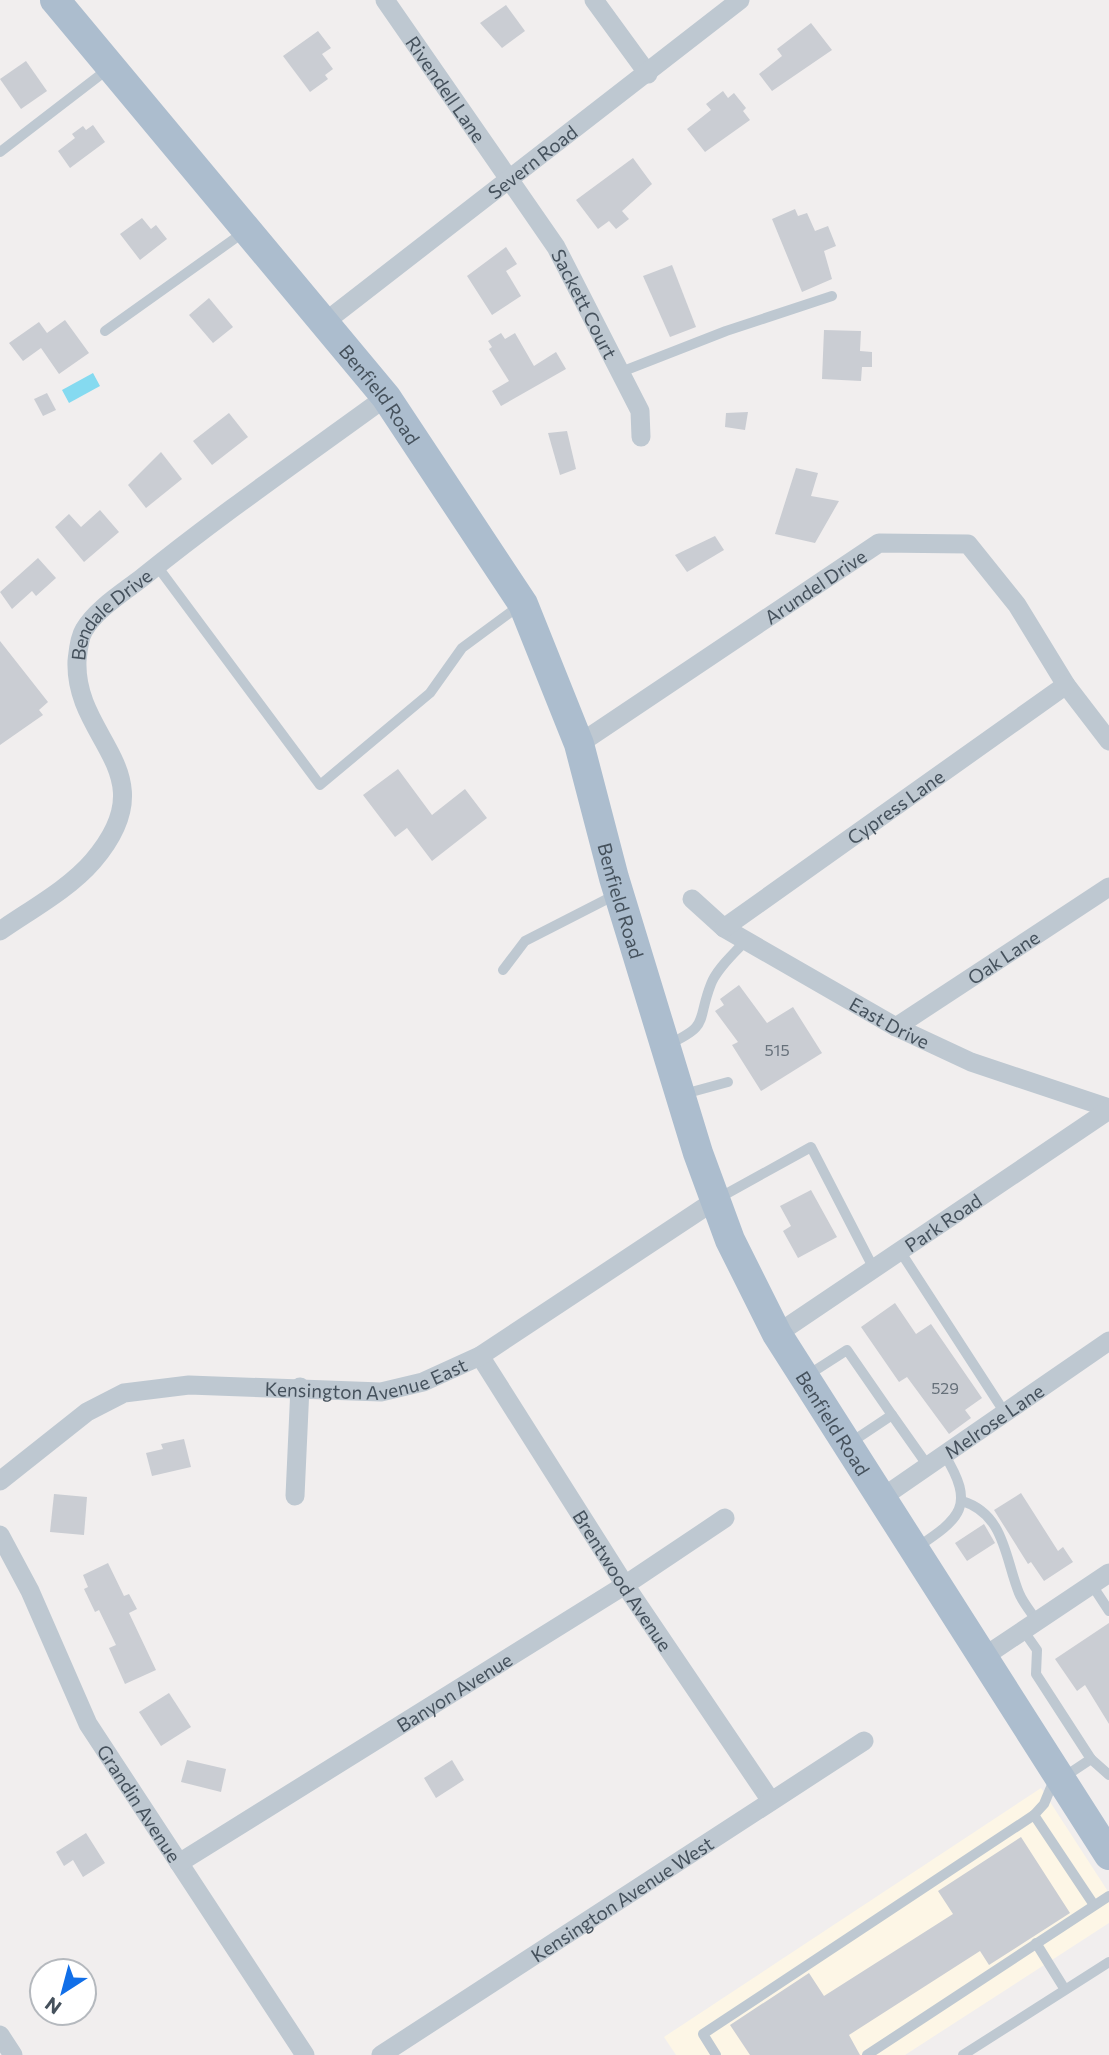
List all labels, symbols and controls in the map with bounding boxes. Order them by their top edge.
street label: Rivendell Lane [402,31,491,146]
street label: Severn Road [483,120,581,203]
street label: Sackett Court [547,245,623,362]
street label: Benfield Road [335,339,425,448]
street label: Arundel Drive [760,544,870,628]
street label: Bendale Drive [66,563,156,662]
street label: Cypress Lane [842,764,948,849]
street label: Benfield Road [594,840,649,961]
street label: Oak Lane [963,925,1043,989]
street label: East Drive [846,991,933,1053]
house number: 515 [764,1040,790,1059]
street label: Park Road [900,1188,986,1256]
street label: Kensington Avenue East [264,1352,470,1404]
street label: Benfield Road [792,1366,875,1479]
house number: 529 [931,1378,959,1397]
street label: Melrose Lane [940,1378,1048,1463]
street label: Brentwood Avenue [569,1505,678,1655]
street label: Banyon Avenue [392,1647,516,1736]
street label: Grandin Avenue [93,1740,187,1866]
street label: Kensington Avenue West [526,1831,717,1966]
north arrow [28,1957,98,2027]
text: N [40,1993,65,2020]

